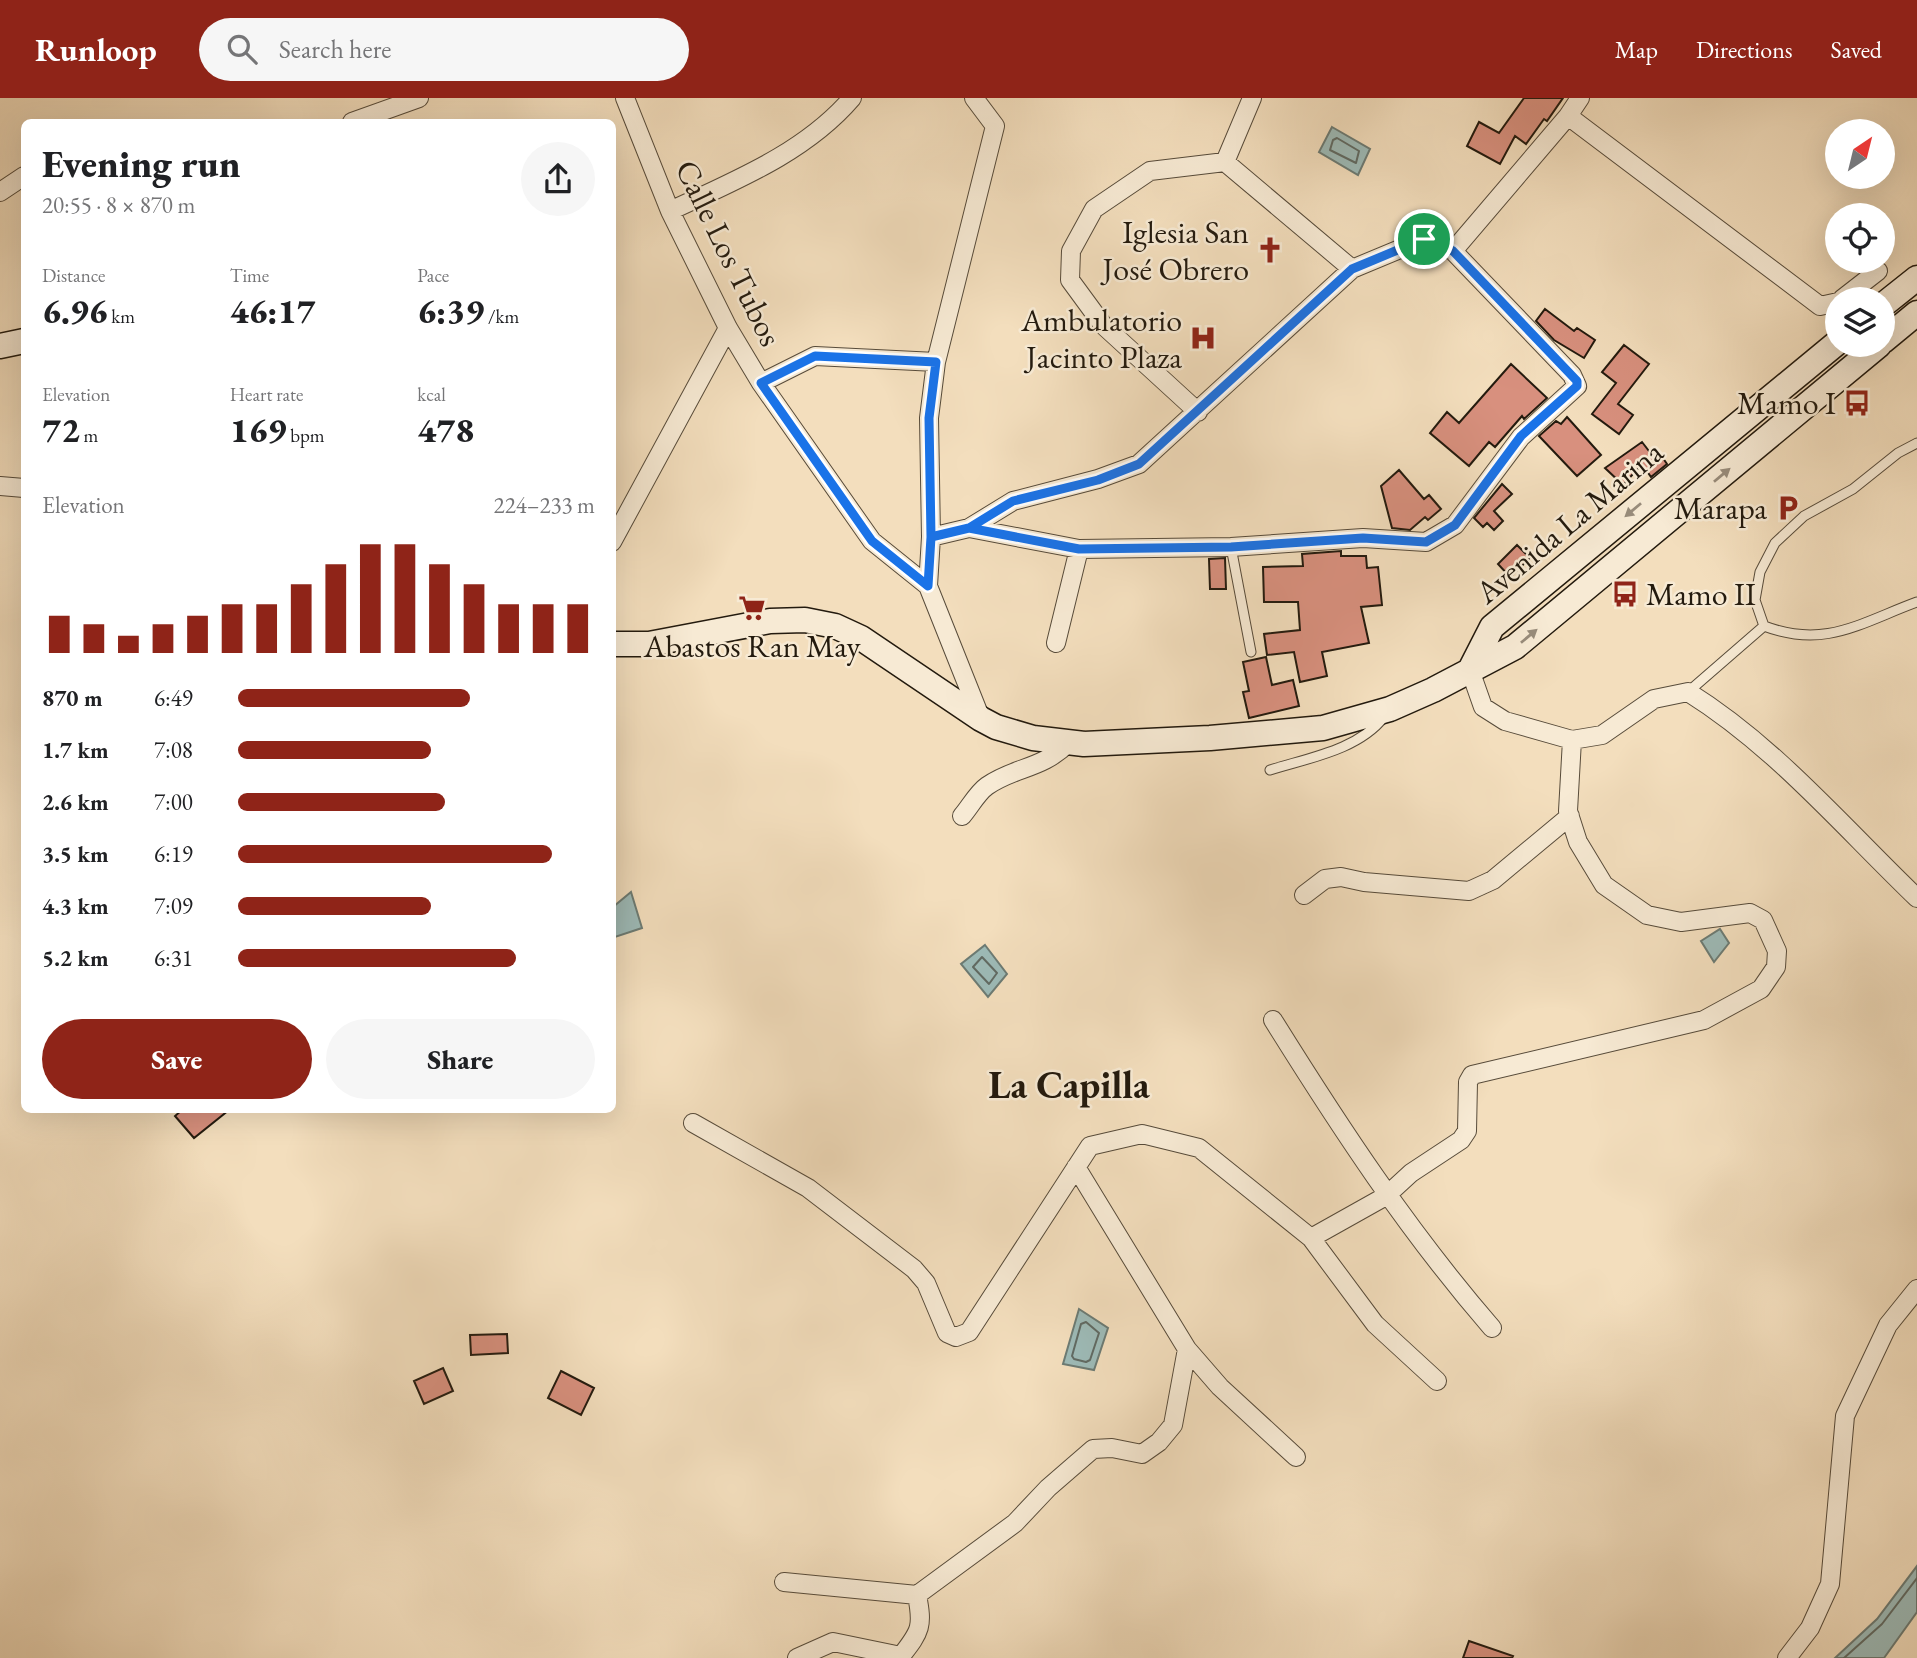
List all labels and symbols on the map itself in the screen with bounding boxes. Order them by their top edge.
north arrow [1825,119,1895,189]
street label: Calle Los Tubos [666,153,792,353]
pin [1394,209,1454,269]
place label: Iglesia San José Obrero [1099,211,1249,290]
church icon: Iglesia San José Obrero [1255,235,1285,265]
place label: Ambulatorio Jacinto Plaza [1020,299,1182,378]
hospital icon: Ambulatorio Jacinto Plaza [1188,323,1218,353]
place label: Mamo I [1737,382,1836,424]
bus stop icon: Mamo I [1842,388,1872,418]
street label: Avenida La Marina [1466,431,1672,614]
one-way arrow [1714,468,1731,483]
place label: Marapa [1674,487,1767,529]
parking icon: Marapa [1773,493,1803,523]
one-way arrow [1625,502,1642,517]
place label: Mamo II [1646,573,1756,615]
bus stop icon: Mamo II [1610,579,1640,609]
supermarket icon: Abastos Ran May [737,593,767,623]
place label: Abastos Ran May [642,625,862,667]
one-way arrow [1519,628,1537,643]
district label: La Capilla [988,1060,1150,1109]

